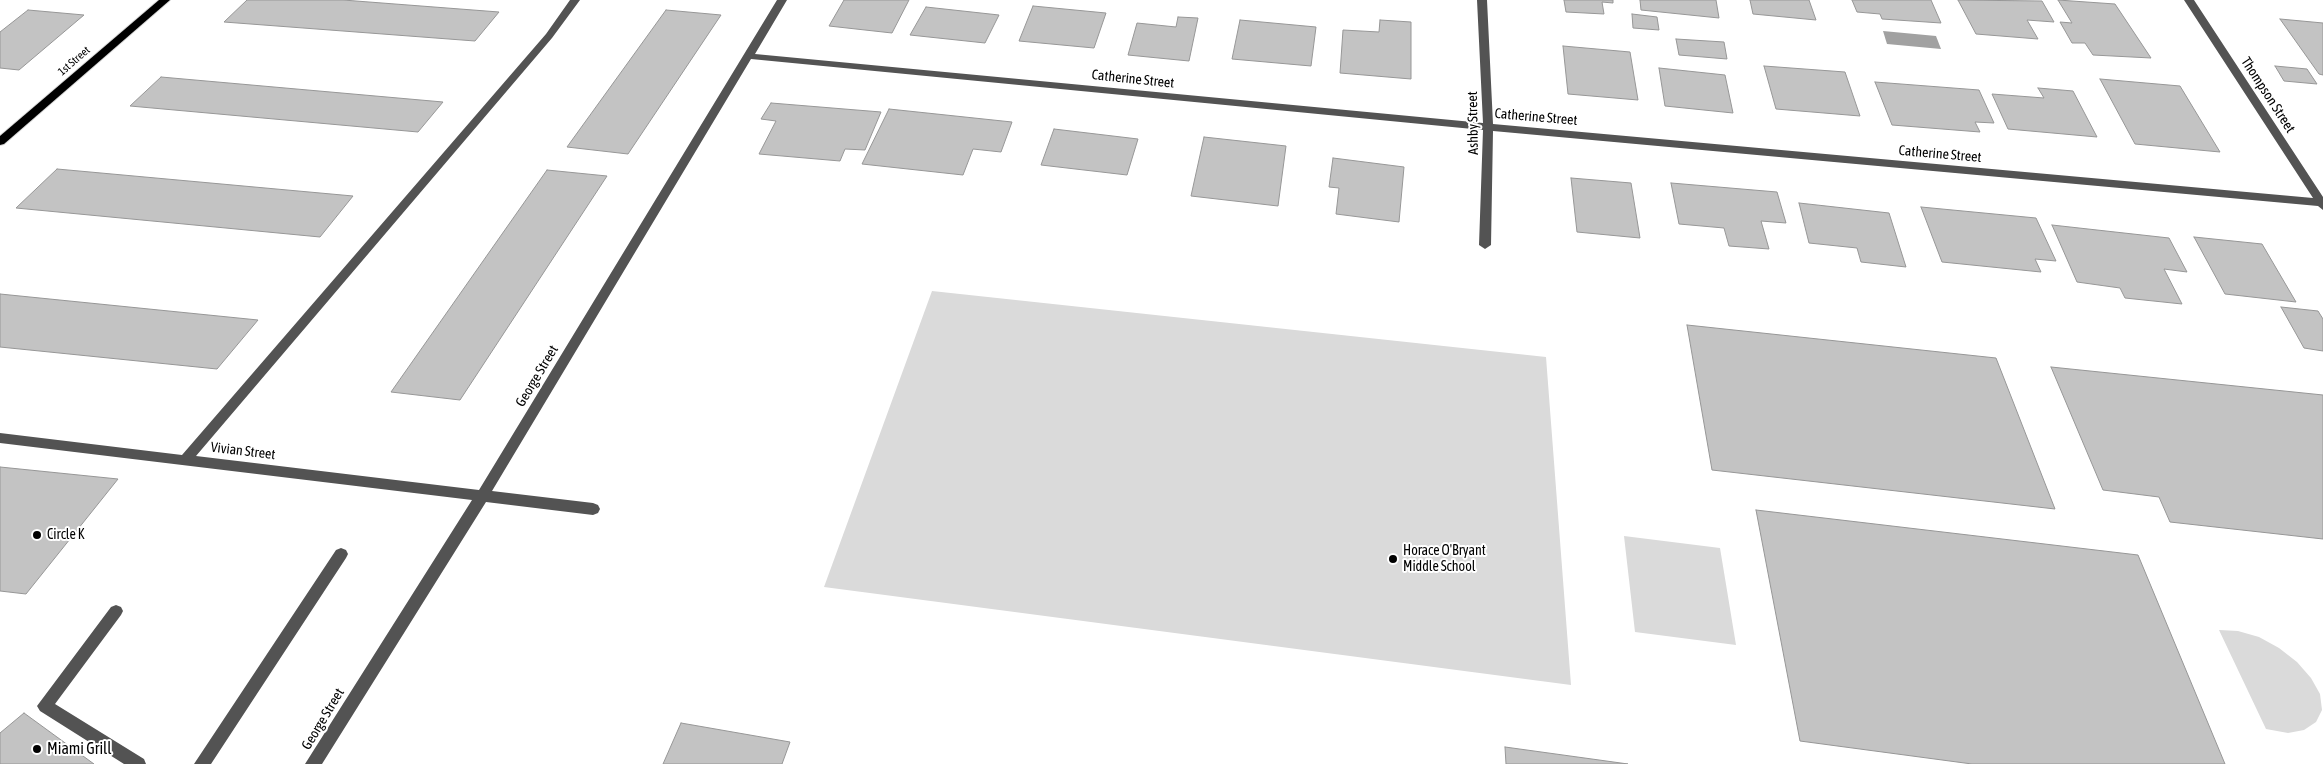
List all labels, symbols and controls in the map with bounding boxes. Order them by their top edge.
street label: 1st Street [55,44,93,78]
street label: Thompson Street [2237,54,2299,136]
street label: Catherine Street [1091,66,1175,92]
street label: Ashby Street [1464,91,1482,155]
street label: Catherine Street [1494,105,1578,129]
street label: Catherine Street [1898,142,1982,166]
street label: George Street [512,342,562,410]
street label: Vivian Street [210,439,276,463]
place label: Circle K [47,527,85,543]
marker: Circle K [31,529,43,541]
place label: Horace O'Bryant Middle School [1403,543,1486,576]
marker: Horace O'Bryant Middle School [1387,553,1399,565]
street label: George Street [298,685,348,753]
place label: Miami Grill [47,739,112,759]
marker: Miami Grill [31,743,43,755]

